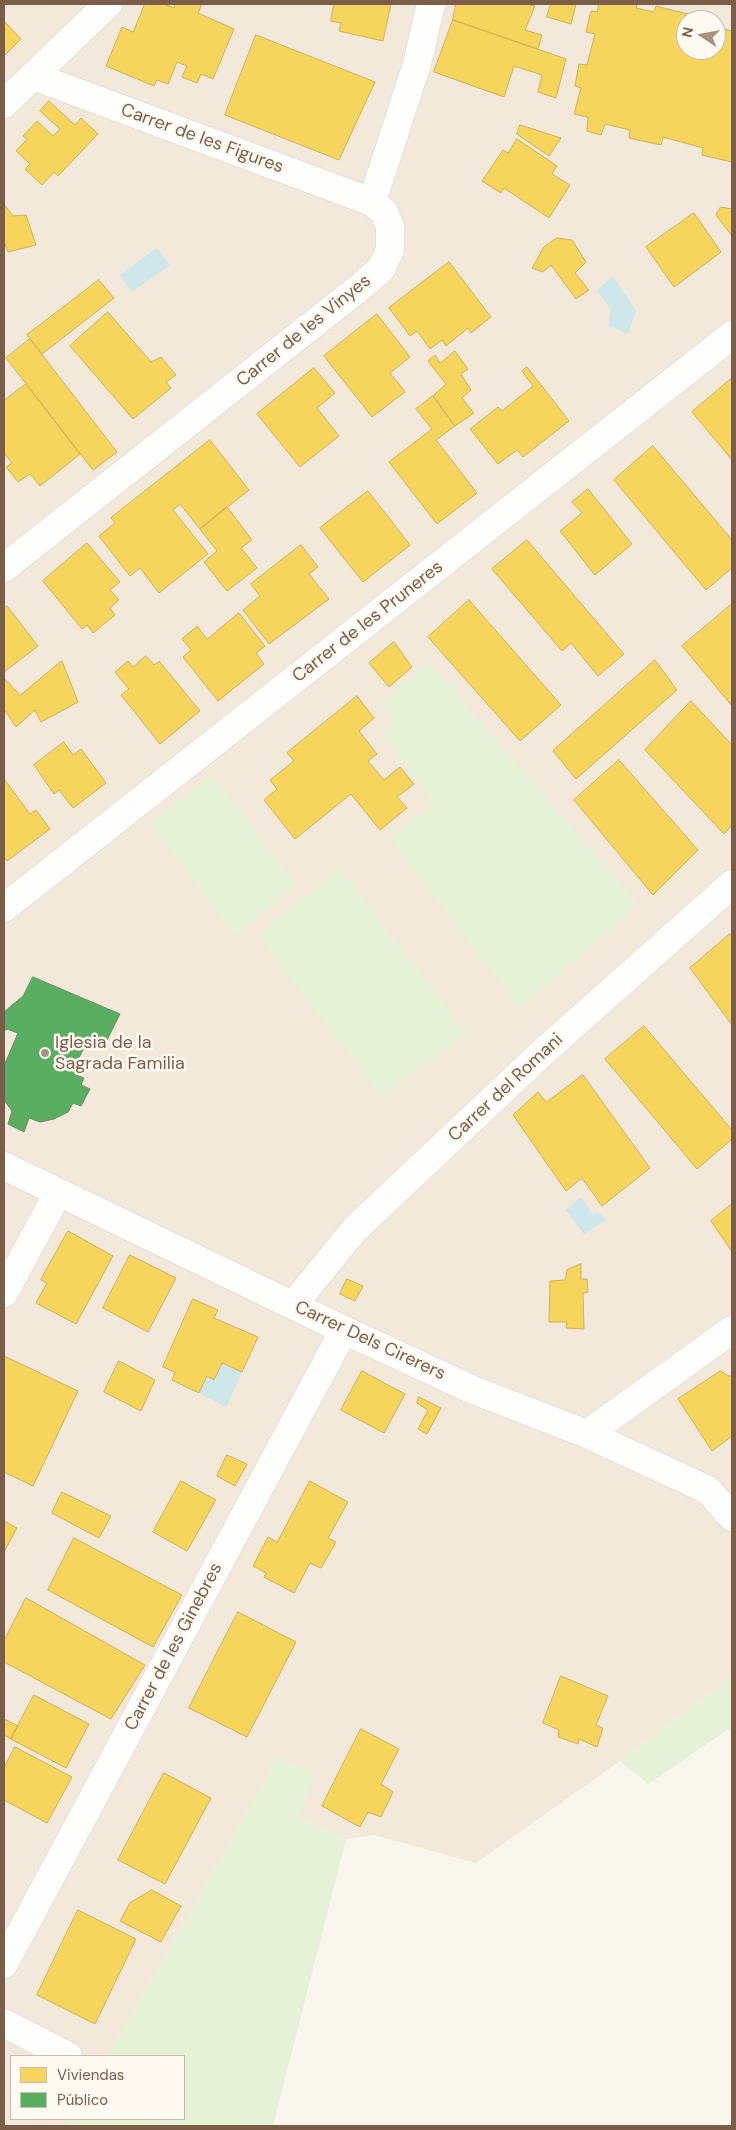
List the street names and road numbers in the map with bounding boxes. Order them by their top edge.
street label: Carrer de les Figures [118,100,286,178]
street label: Carrer de les Vinyes [232,270,376,392]
street label: Carrer de les Pruneres [288,556,448,688]
street label: Carrer del Romani [444,1029,568,1147]
street label: Carrer Dels Cirerers [291,1297,449,1385]
street label: Carrer de les Ginebres [121,1559,227,1735]

